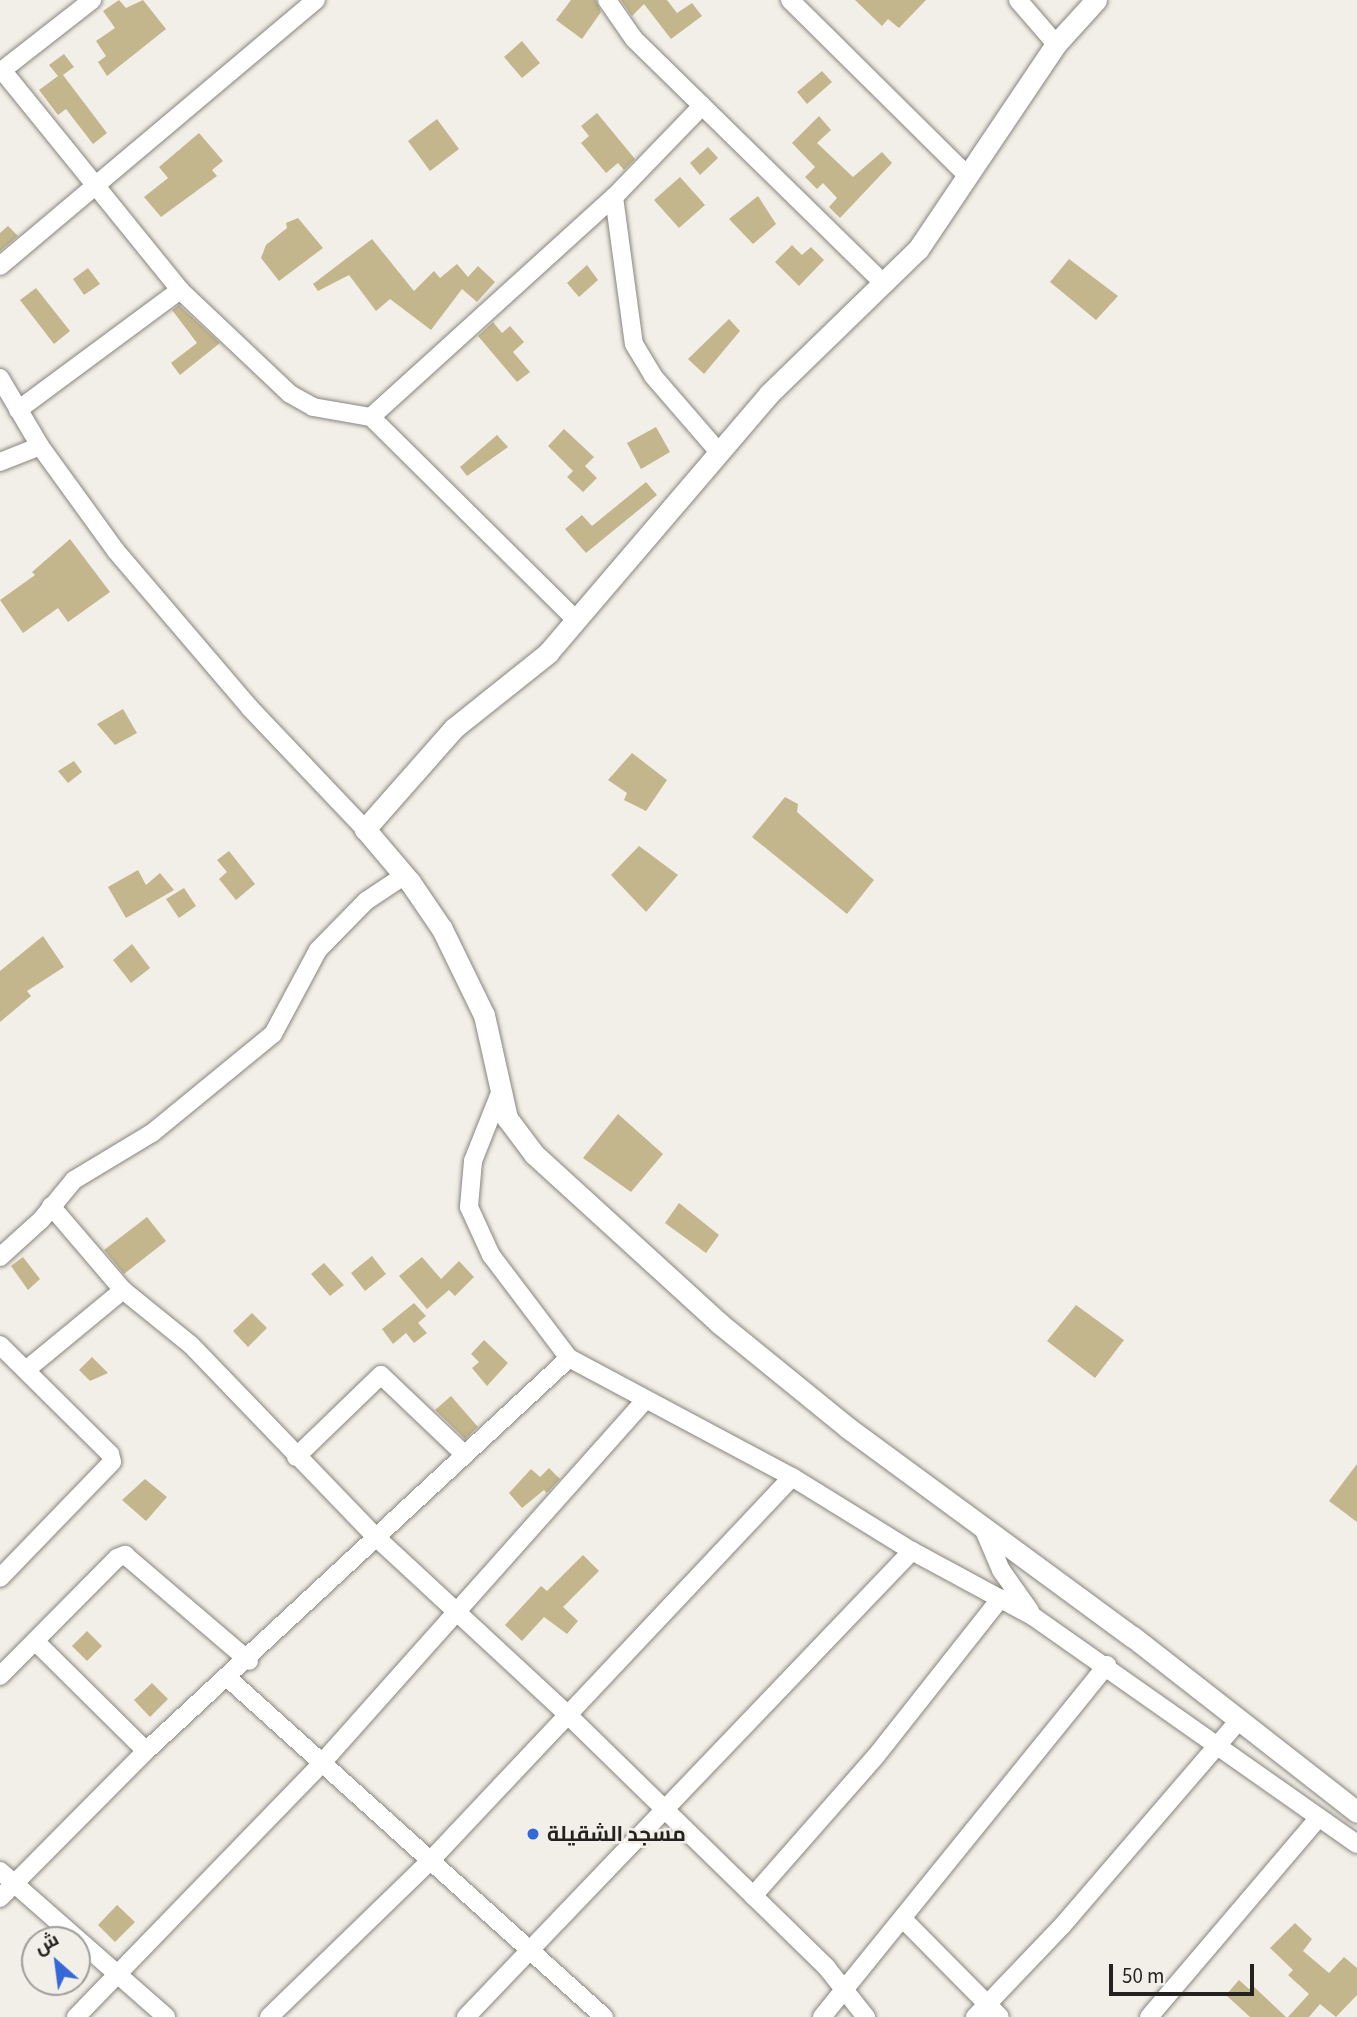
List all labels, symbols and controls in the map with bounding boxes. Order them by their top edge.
place label: مسجد الشقيلة [547,1821,686,1847]
marker: مسجد الشقيلة [525,1826,541,1842]
north arrow [21,1926,91,1996]
text: ش [30,1926,64,1961]
scale bar [1112,1951,1257,1995]
text: 50 m [1122,1961,1164,1991]

